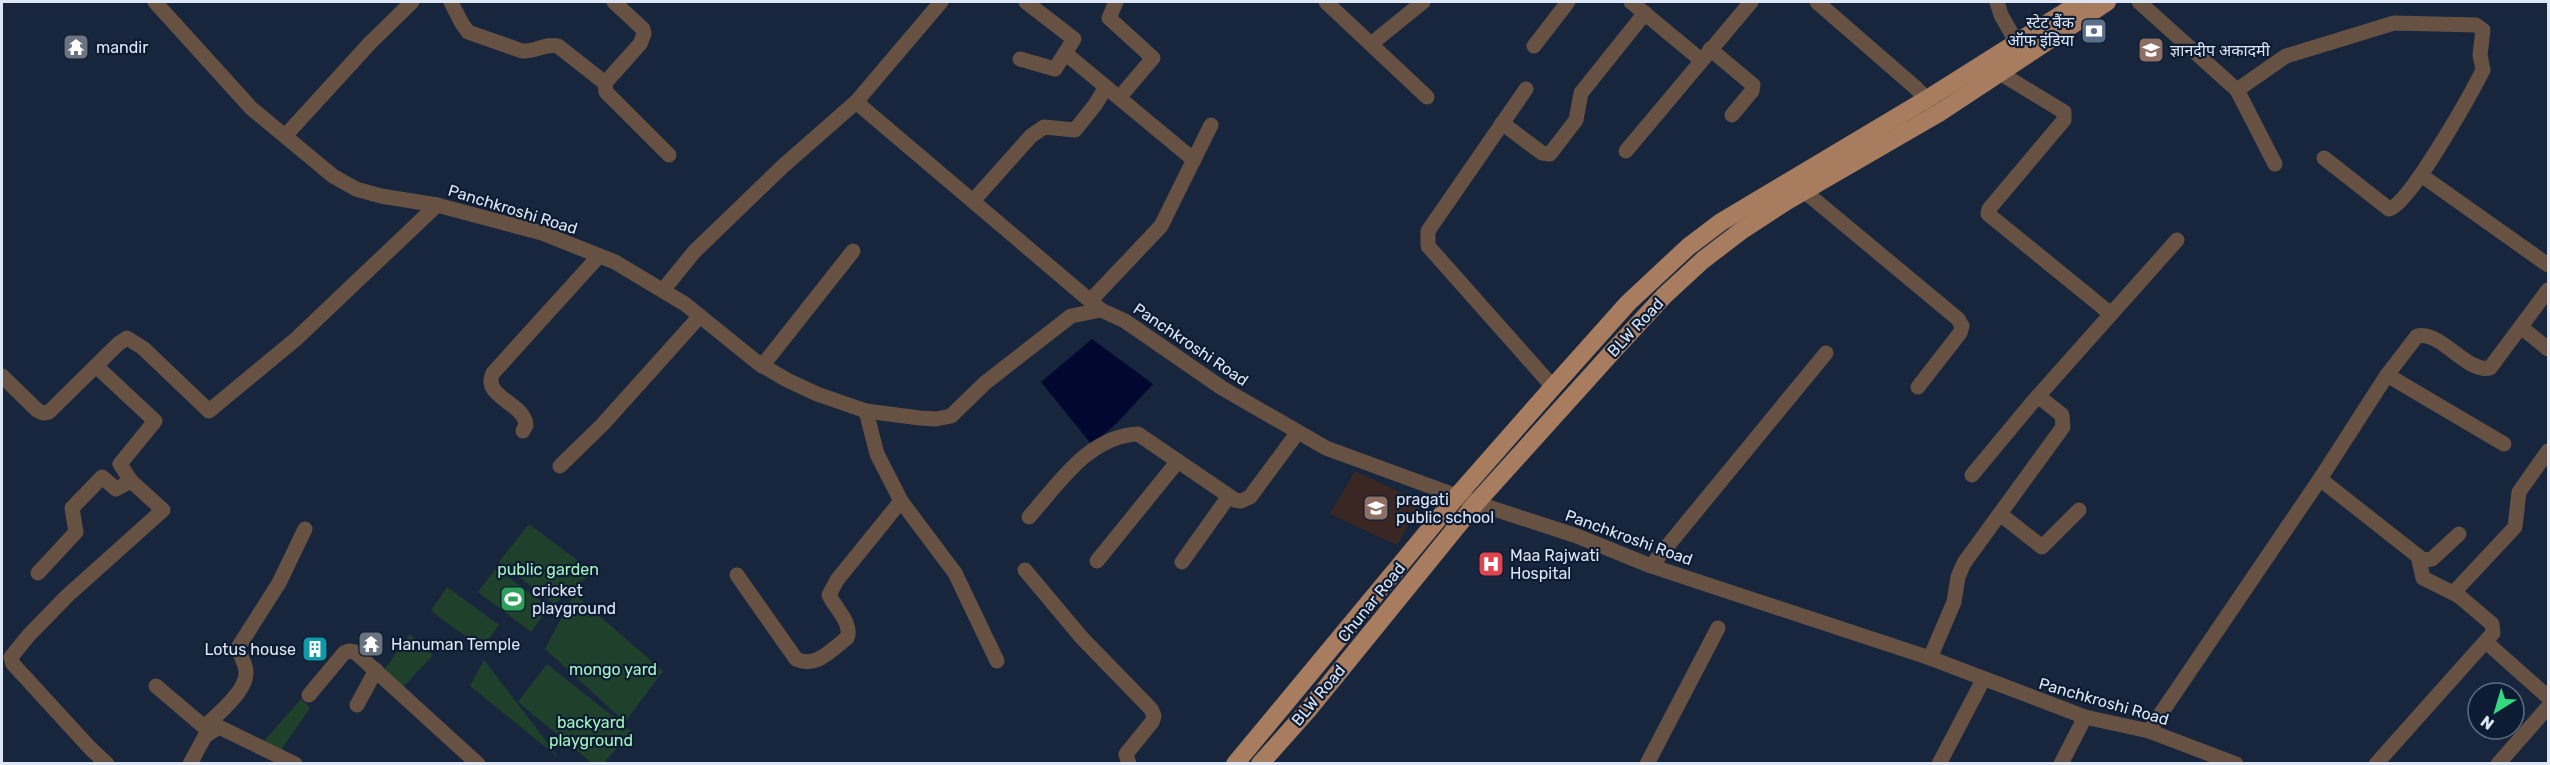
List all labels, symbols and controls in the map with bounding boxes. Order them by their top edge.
place label: स्टेट बैंक ऑफ इंडिया [2007,13,2075,50]
bank icon: स्टेट बैंक ऑफ इंडिया [2079,16,2109,46]
temple icon: mandir [61,32,91,62]
school or university icon: ज्ञानदीप अकादमी [2136,35,2166,65]
place label: mandir [96,38,148,57]
place label: ज्ञानदीप अकादमी [2170,41,2271,60]
street label: Panchkroshi Road [446,181,580,238]
street label: BLW Road [1603,294,1667,361]
street label: Panchkroshi Road [1130,299,1252,390]
place label: pragati public school [1396,490,1494,527]
school or university icon: pragati public school [1361,493,1391,523]
street label: Panchkroshi Road [1563,506,1695,569]
place label: Maa Rajwati Hospital [1510,546,1599,583]
hospital icon: Maa Rajwati Hospital [1476,549,1506,579]
street label: Chunar Road [1334,559,1409,646]
park label: public garden [497,560,599,579]
place label: cricket playground [532,581,616,618]
sports icon: cricket playground [498,584,528,614]
temple icon: Hanuman Temple [356,629,386,659]
building icon: Lotus house [300,634,330,664]
place label: Hanuman Temple [391,635,520,654]
place label: Lotus house [204,640,296,659]
park label: mongo yard [569,660,657,679]
street label: BLW Road [1288,661,1349,730]
street label: Panchkroshi Road [2037,674,2171,729]
north arrow [2466,681,2526,741]
text: N [2477,712,2498,734]
park label: backyard playground [549,713,633,750]

